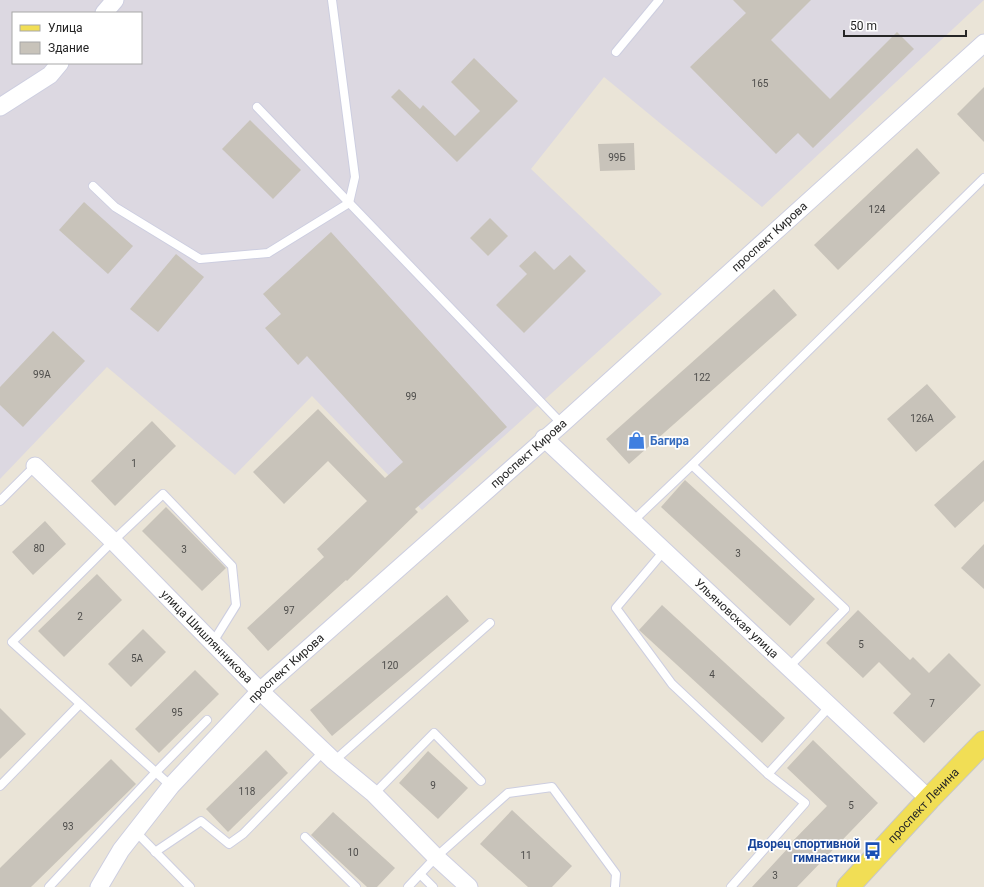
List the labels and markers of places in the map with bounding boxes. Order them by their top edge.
shop icon: Багира [627,431,647,451]
place label: Багира [650,434,690,448]
place label: Дворец спортивной гимнастики [748,837,860,865]
bus stop icon: Дворец спортивной гимнастики [863,841,883,861]

